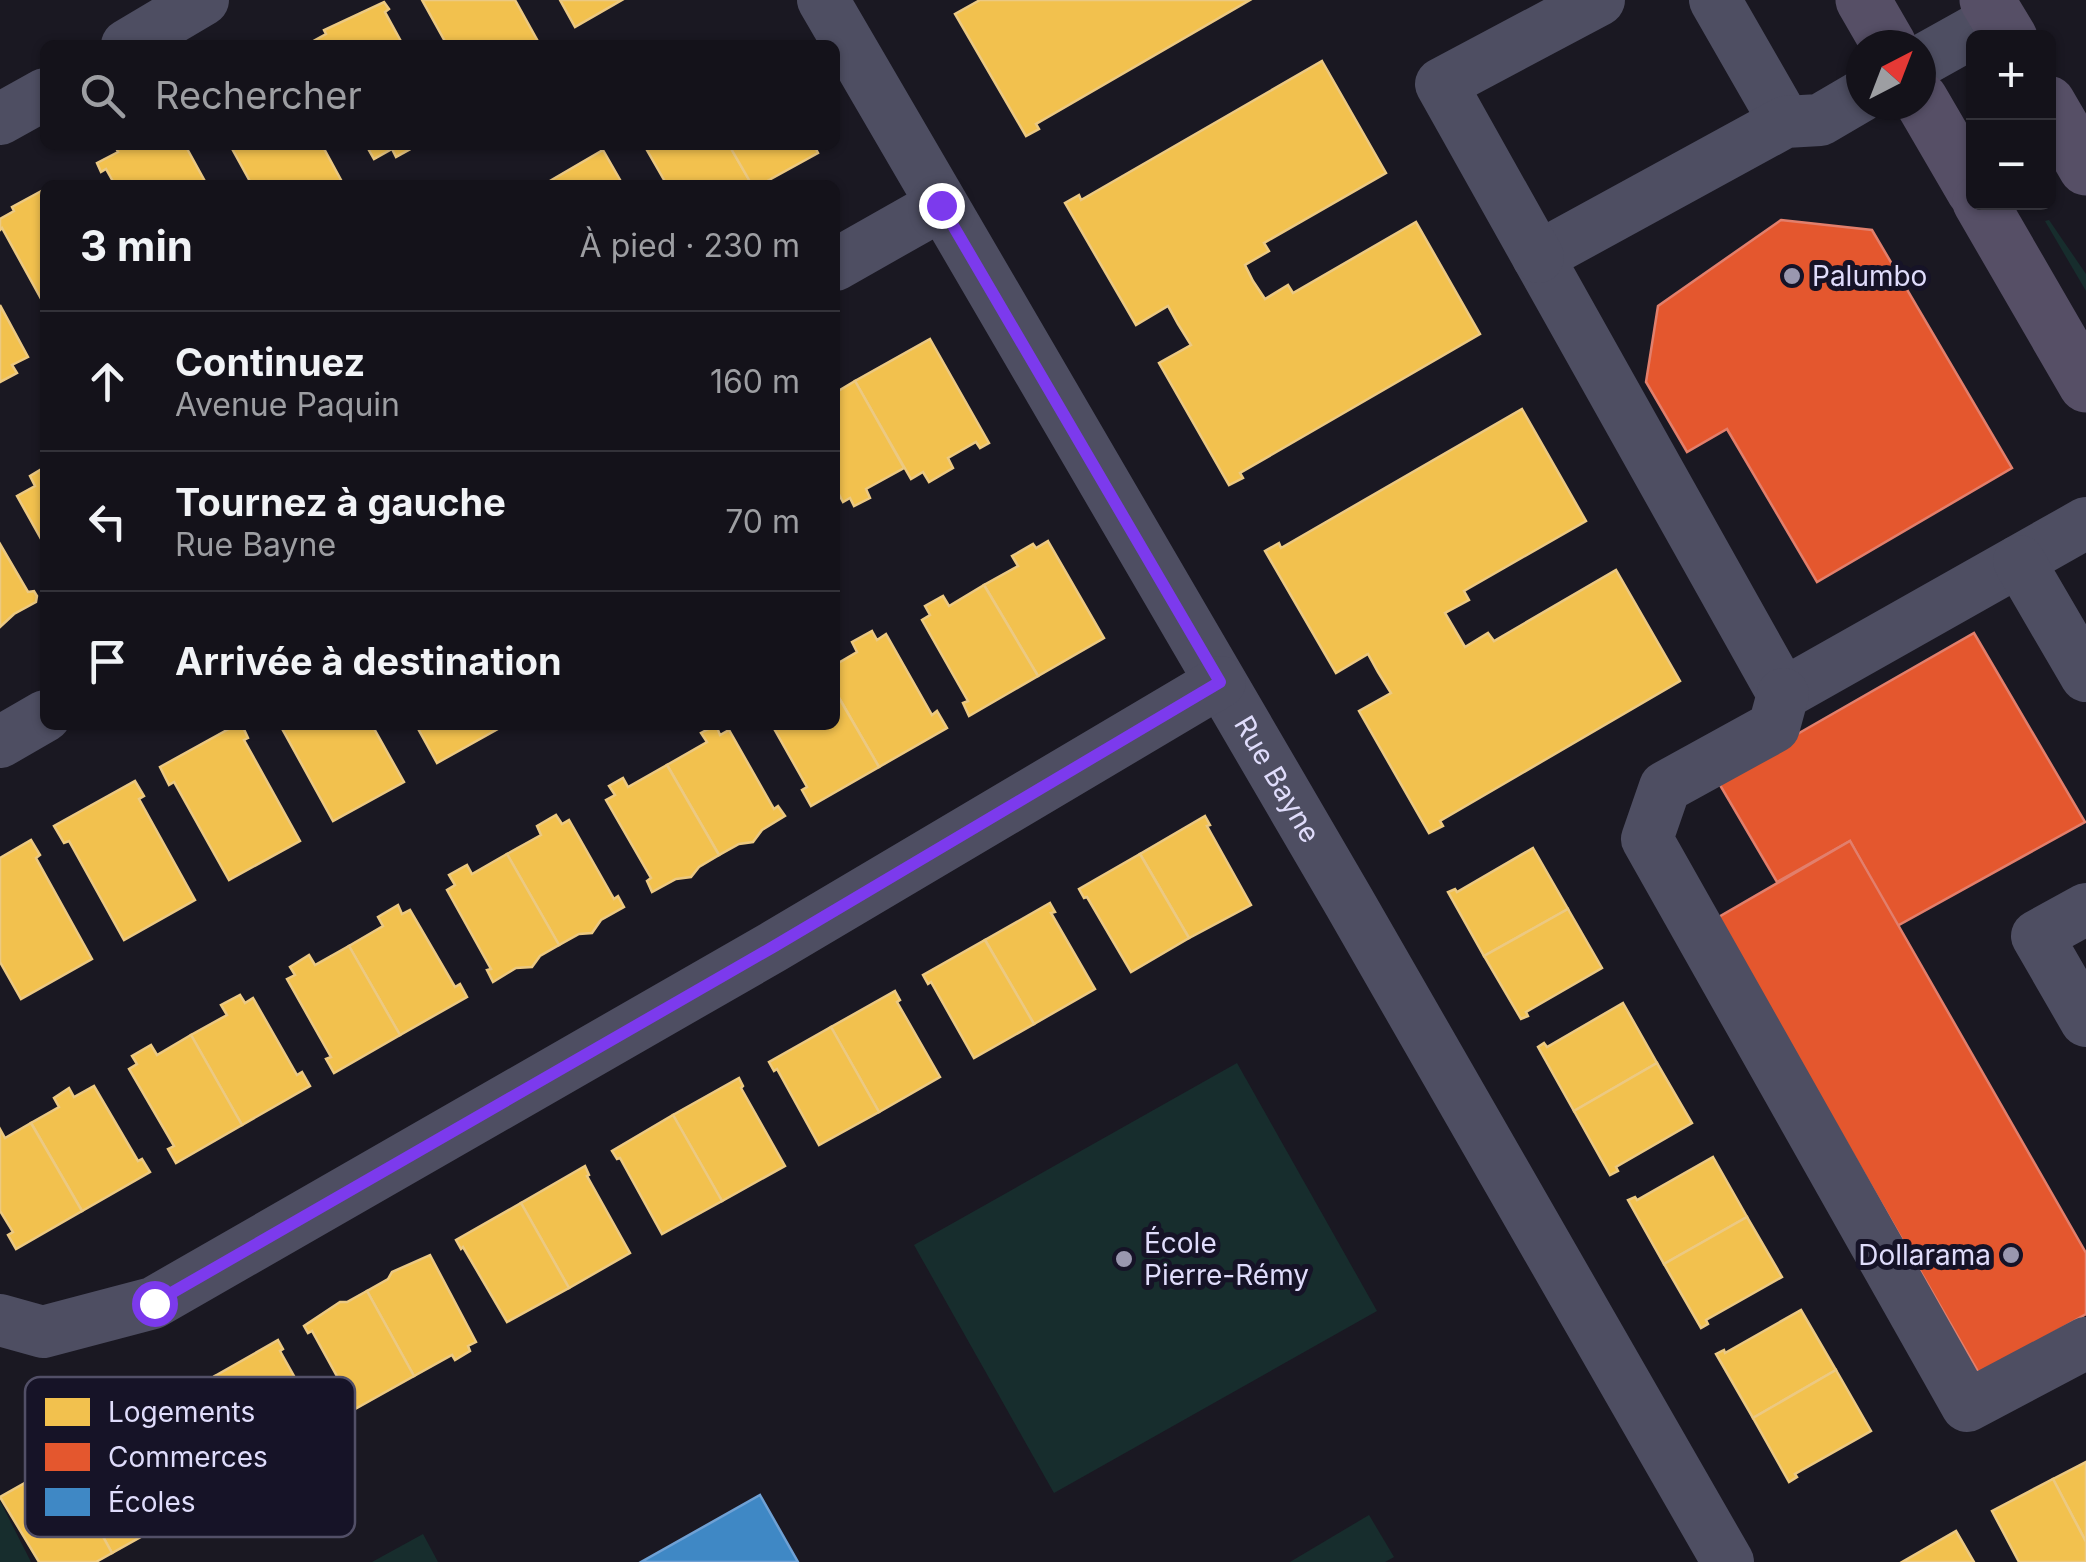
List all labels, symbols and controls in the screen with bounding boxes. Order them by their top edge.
north arrow [1846,30,1936,120]
map controls [1966,30,2056,210]
button: + [1966,30,2056,120]
search box [40,40,840,150]
icon: search [75,68,130,123]
text: Rechercher [155,72,362,118]
button: − [1966,120,2056,210]
route end [919,183,965,229]
text: 3 min [80,220,193,271]
text: À pied · 230 m [580,226,800,265]
place label: Palumbo [1812,259,1927,293]
marker: Palumbo [1781,265,1803,287]
text: Continuez [175,339,365,385]
icon: ahead [80,354,135,409]
text: 160 m [710,362,800,401]
text: Avenue Paquin [175,385,400,424]
text: Tournez à gauche [175,479,506,525]
icon: left [80,494,135,549]
text: 70 m [725,502,800,541]
text: Rue Bayne [175,525,336,564]
icon: arrive [80,634,135,689]
text: Arrivée à destination [175,638,562,684]
street label: Rue Bayne [1227,710,1328,849]
place label: École Pierre-Rémy [1144,1225,1309,1292]
place label: Dollarama [1858,1238,1991,1272]
marker: Dollarama [2000,1244,2022,1266]
marker: École Pierre-Rémy [1113,1248,1135,1270]
route start [132,1281,178,1327]
legend [25,1377,355,1537]
text: Logements [108,1395,255,1429]
text: Commerces [108,1440,268,1474]
text: Écoles [108,1484,196,1519]

